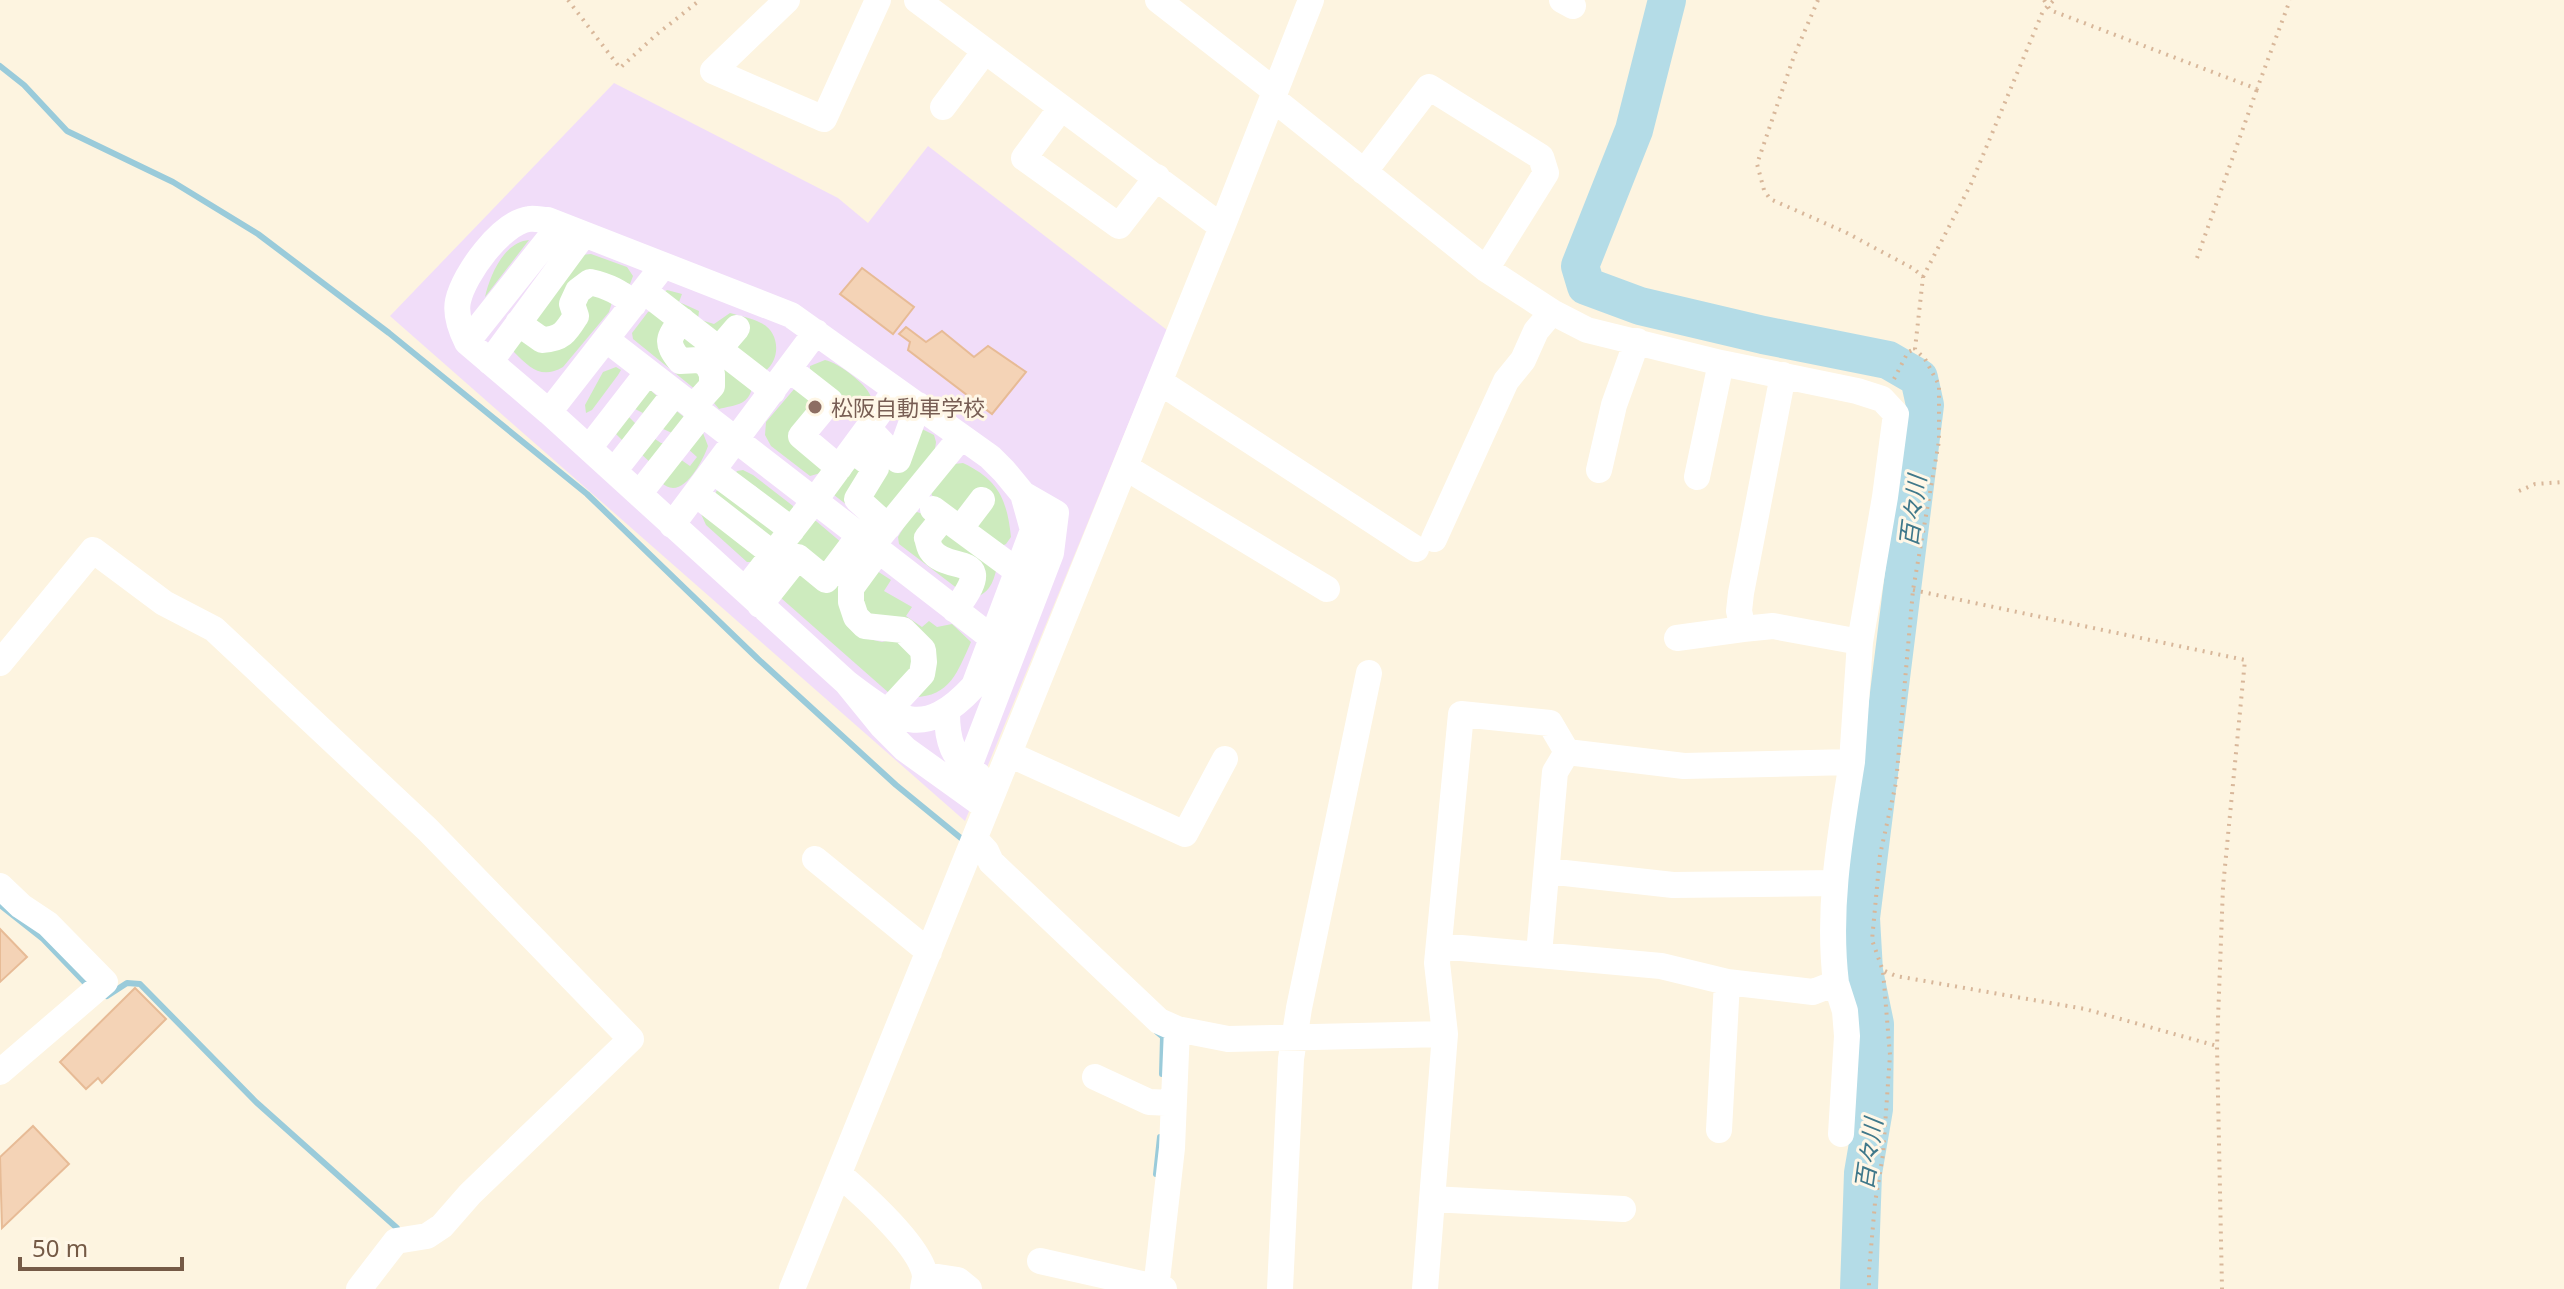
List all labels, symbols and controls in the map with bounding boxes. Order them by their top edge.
place label: 松阪自動車学校 [831,392,985,422]
marker: 松阪自動車学校 [806,398,824,416]
water label: 百々川 [1891,470,1933,549]
water label: 百々川 [1847,1113,1890,1192]
scale bar [20,1221,182,1271]
text: 50 m [32,1231,88,1264]

